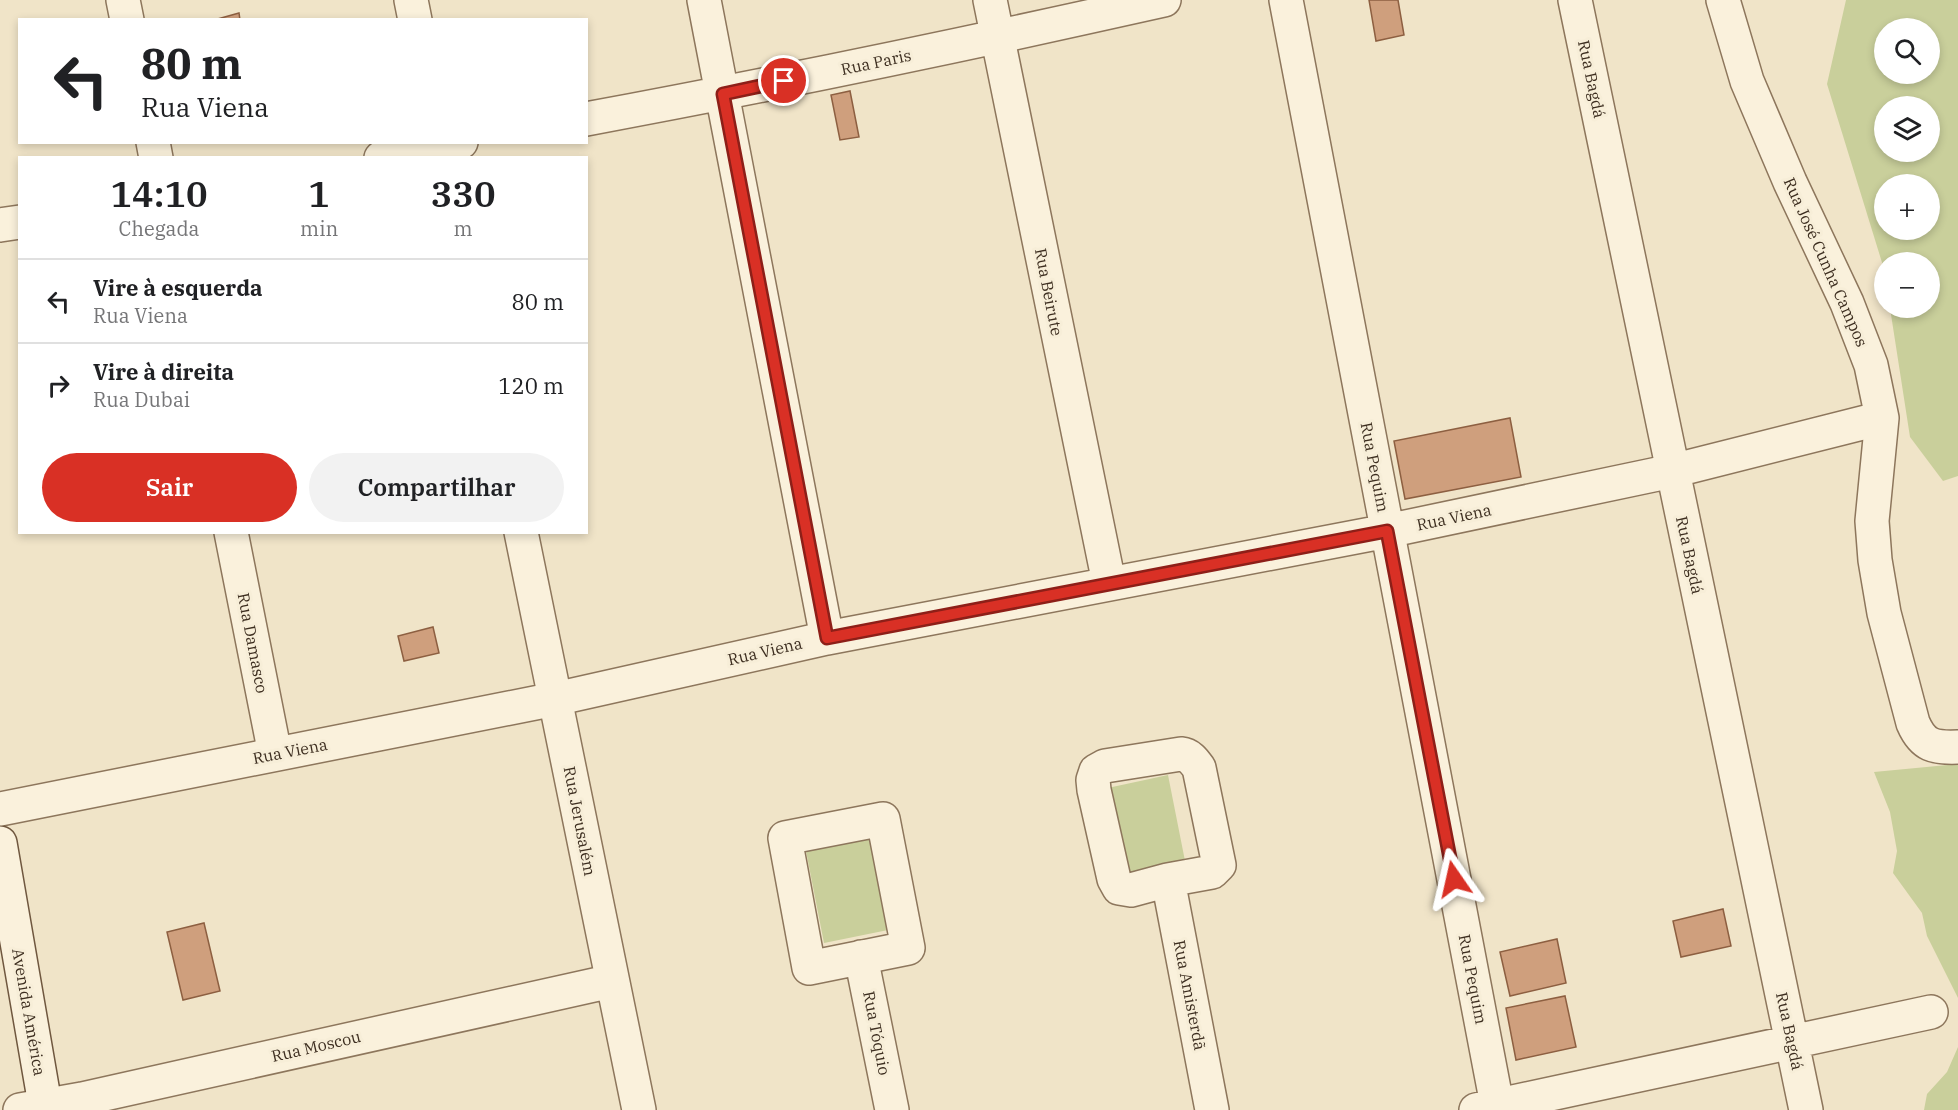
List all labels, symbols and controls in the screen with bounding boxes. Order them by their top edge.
map controls [1874,18,1940,318]
button: search [1874,18,1940,84]
text: 80 m [141,36,242,91]
street label: Rua Bagdá [1574,38,1610,120]
icon: left [42,42,120,120]
street label: Rua Paris [839,45,913,79]
pin [758,55,809,106]
icon: arrive [767,64,800,97]
text: Rua Viena [141,89,269,124]
button: layers [1874,96,1940,162]
text: 14:10 [110,170,208,217]
text: 1 [308,170,330,217]
text: 330 [431,170,496,217]
street label: Rua José Cunha Campos [1780,174,1872,350]
button: + [1874,174,1940,240]
text: Chegada [119,215,200,242]
text: min [300,215,338,242]
text: m [454,215,473,242]
street label: Rua Beirute [1031,246,1067,338]
button: − [1874,252,1940,318]
text: Vire à esquerda [93,273,263,302]
icon: left [42,285,75,318]
text: 80 m [512,287,564,316]
text: Rua Viena [93,302,188,329]
text: Vire à direita [93,357,234,386]
icon: right [42,369,75,402]
text: 120 m [498,371,564,400]
text: Rua Dubai [93,386,190,413]
street label: Rua Pequim [1356,420,1394,514]
button: Sair [42,453,297,522]
button: Compartilhar [309,453,564,522]
street label: Rua Viena [1415,499,1493,535]
street label: Rua Bagdá [1672,514,1708,596]
street label: Rua Damasco [233,591,273,695]
street label: Rua Viena [726,633,804,669]
street label: Rua Viena [251,734,329,768]
street label: Rua Jerusalém [560,764,600,878]
position arrow [1422,847,1486,911]
street label: Rua Pequim [1454,932,1492,1026]
street label: Rua Amisterdã [1170,938,1211,1052]
street label: Avenida América [8,947,50,1077]
street label: Rua Tóquio [859,989,895,1077]
street label: Rua Bagdá [1772,990,1808,1072]
street label: Rua Moscou [269,1026,363,1066]

